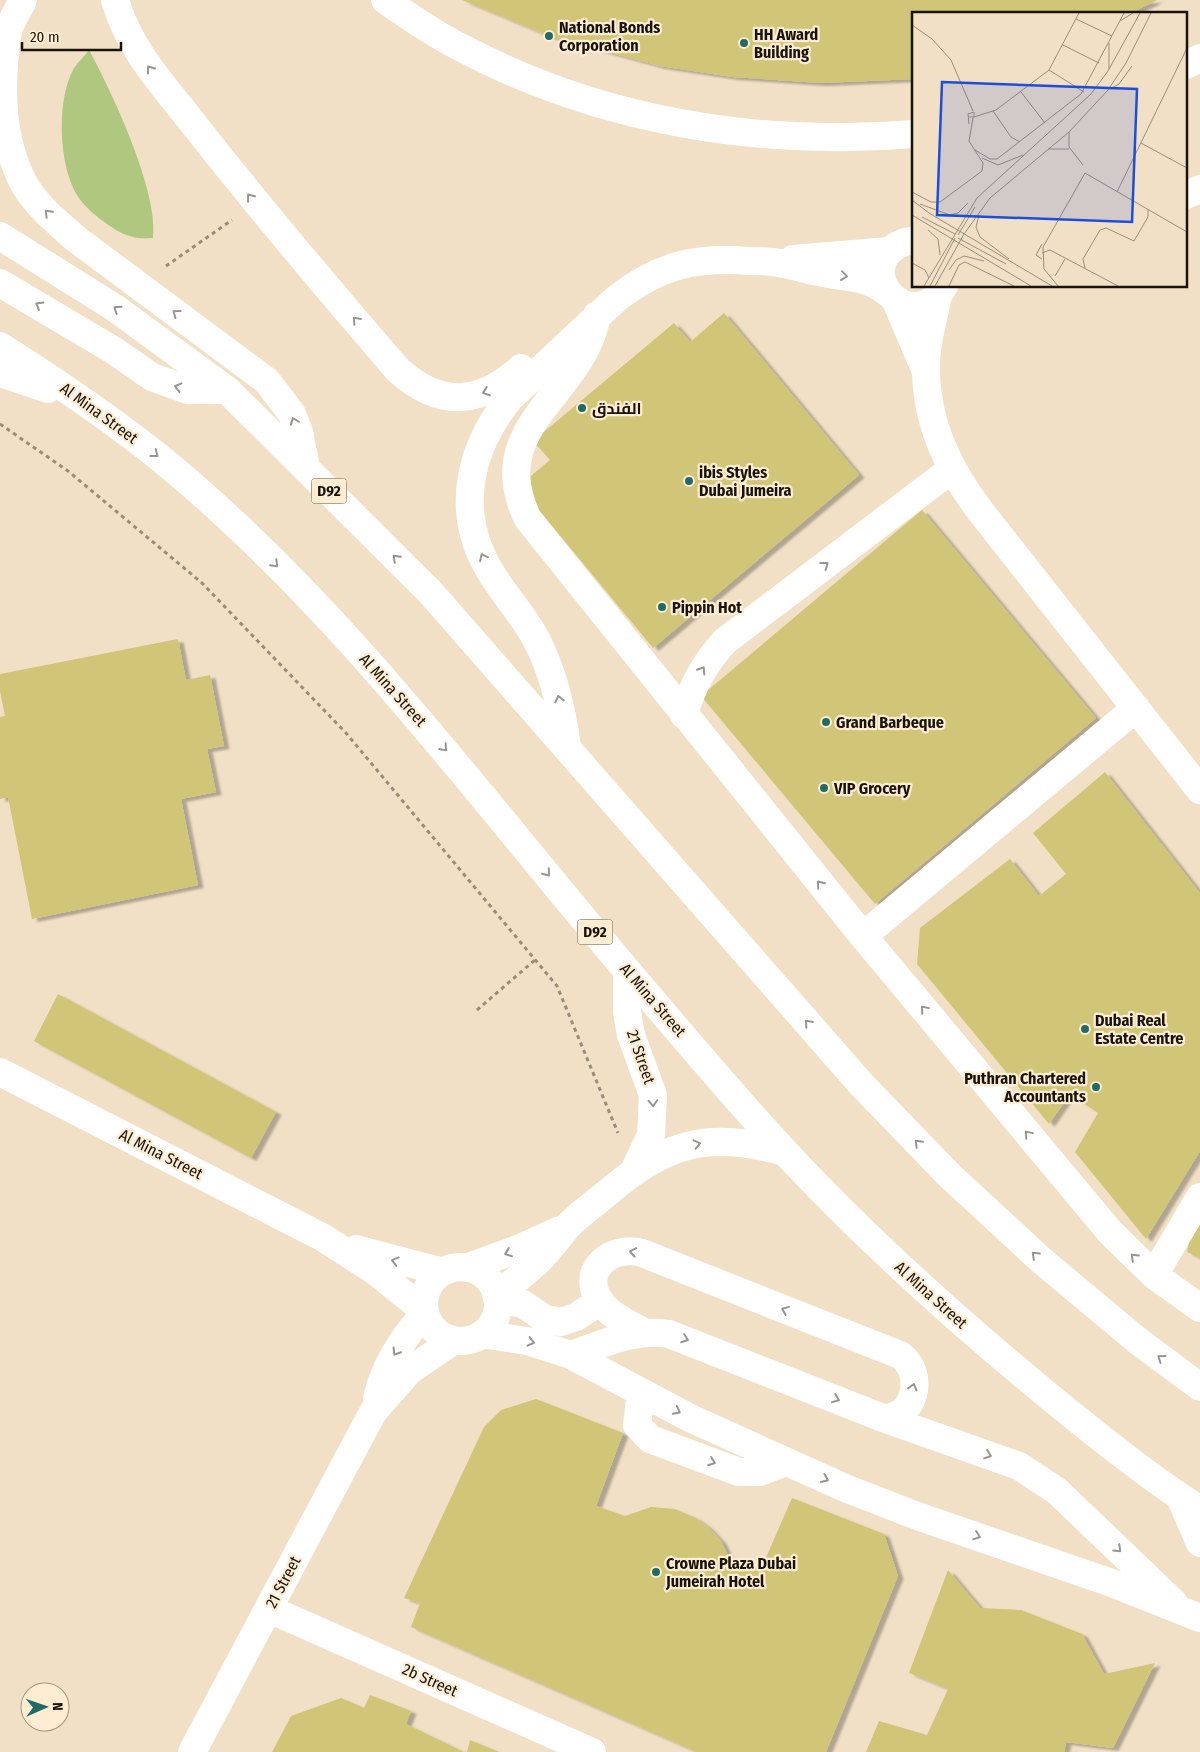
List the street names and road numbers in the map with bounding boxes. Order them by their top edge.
street label: Al Mina Street [57,379,142,448]
road number: D92 [312,478,346,504]
street label: Al Mina Street [355,650,431,731]
road number: D92 [578,920,612,944]
street label: Al Mina Street [616,959,691,1041]
street label: 21 Street [623,1027,659,1087]
street label: Al Mina Street [116,1125,207,1184]
street label: Al Mina Street [891,1257,972,1333]
street label: 21 Street [261,1552,305,1611]
street label: 2b Street [399,1659,461,1701]

